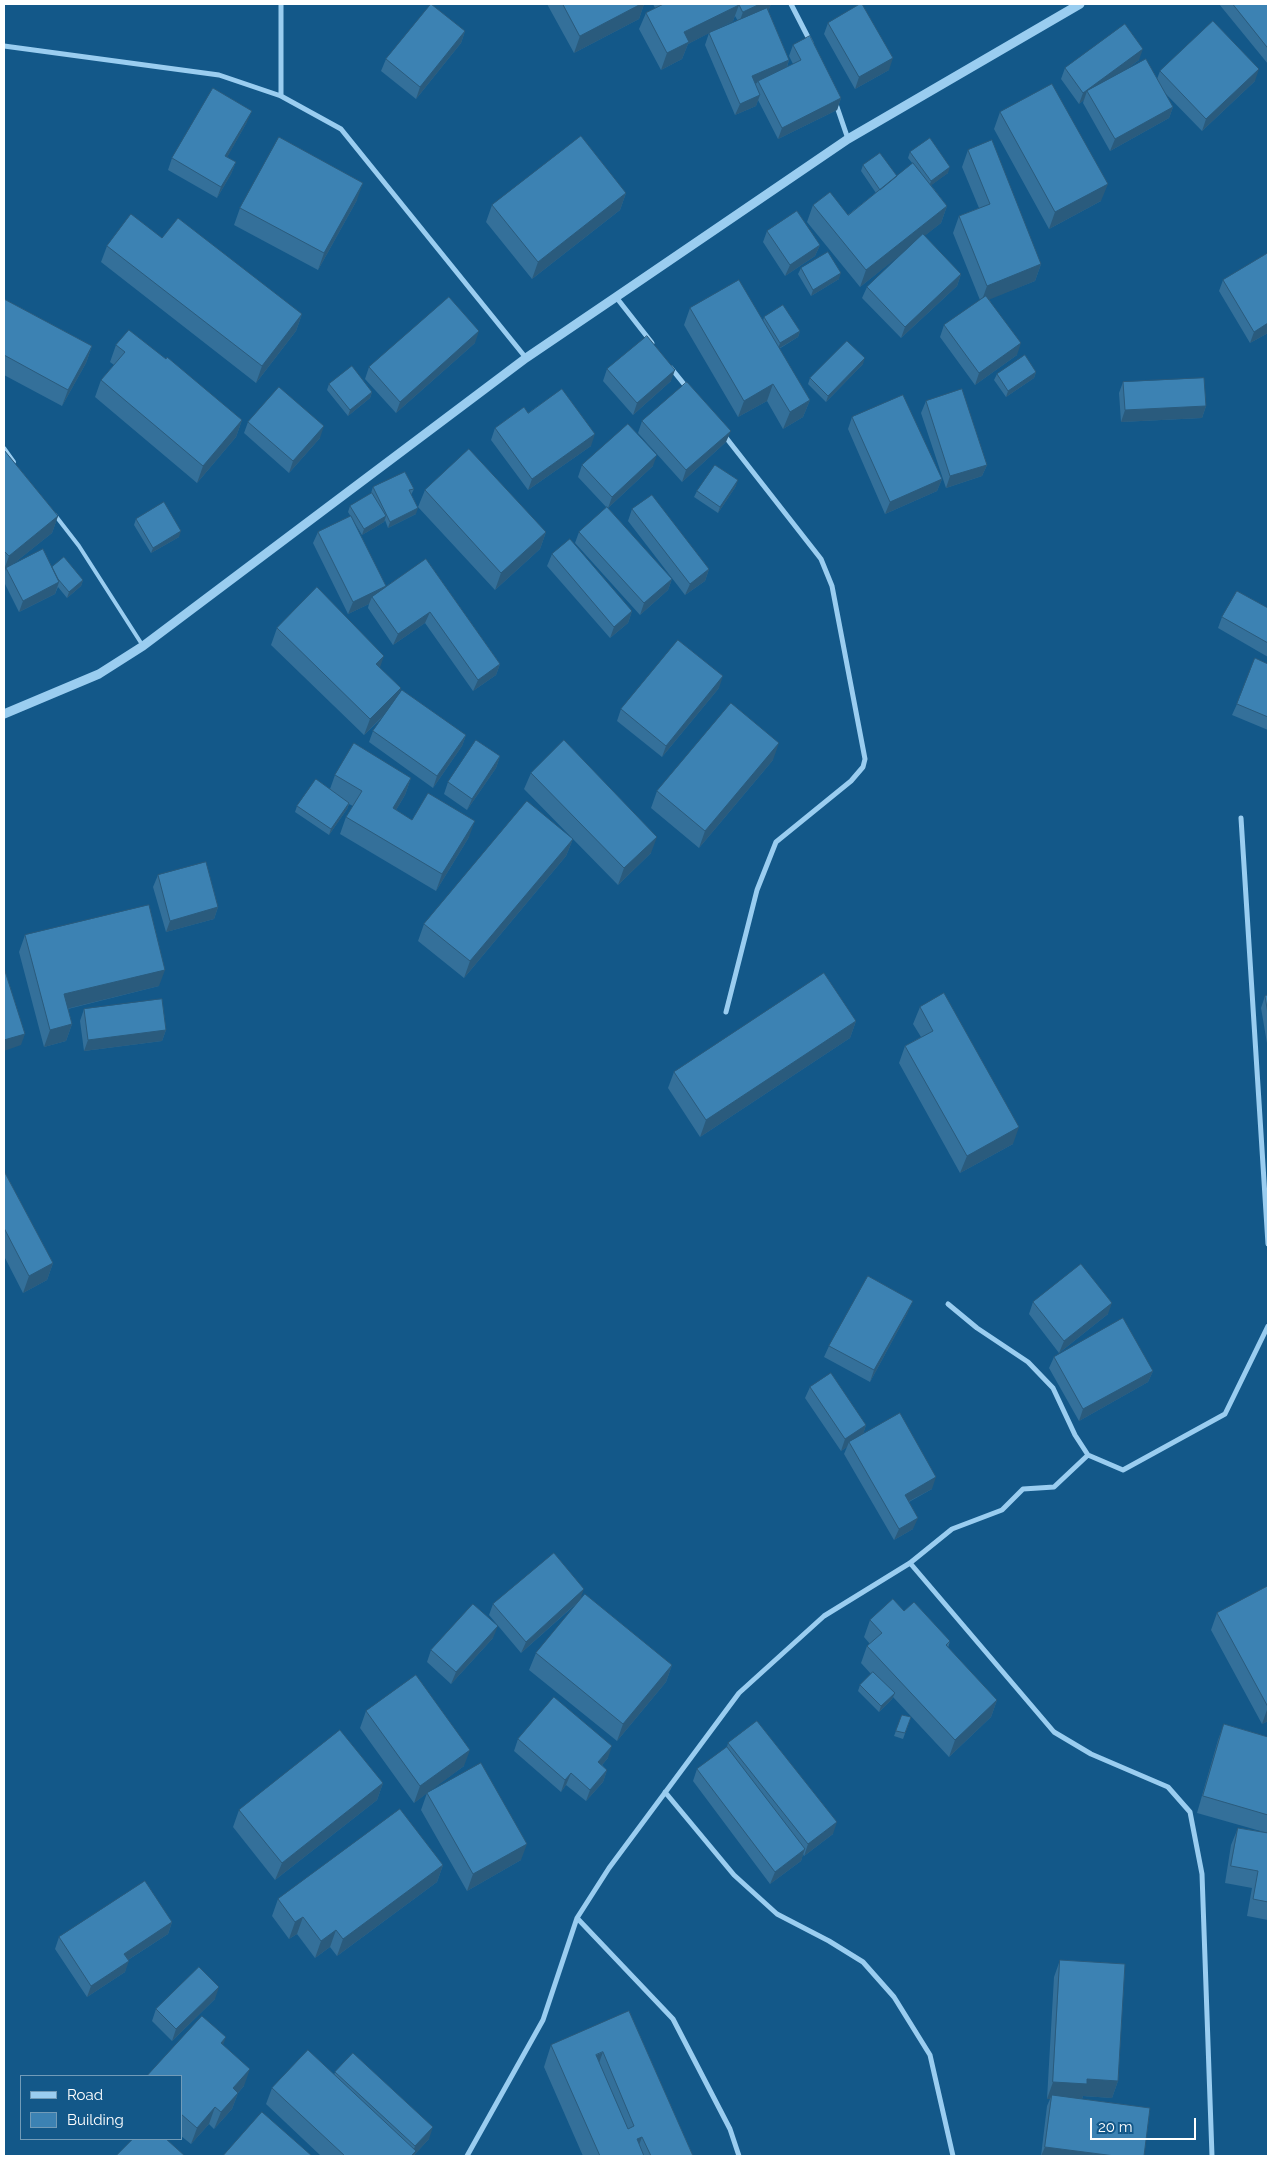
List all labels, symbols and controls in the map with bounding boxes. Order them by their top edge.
legend [20,2075,182,2140]
text: Road [67,2086,103,2104]
scale bar [1092,2108,1198,2140]
text: Building [67,2111,124,2129]
text: 20 m [1098,2118,1133,2136]

